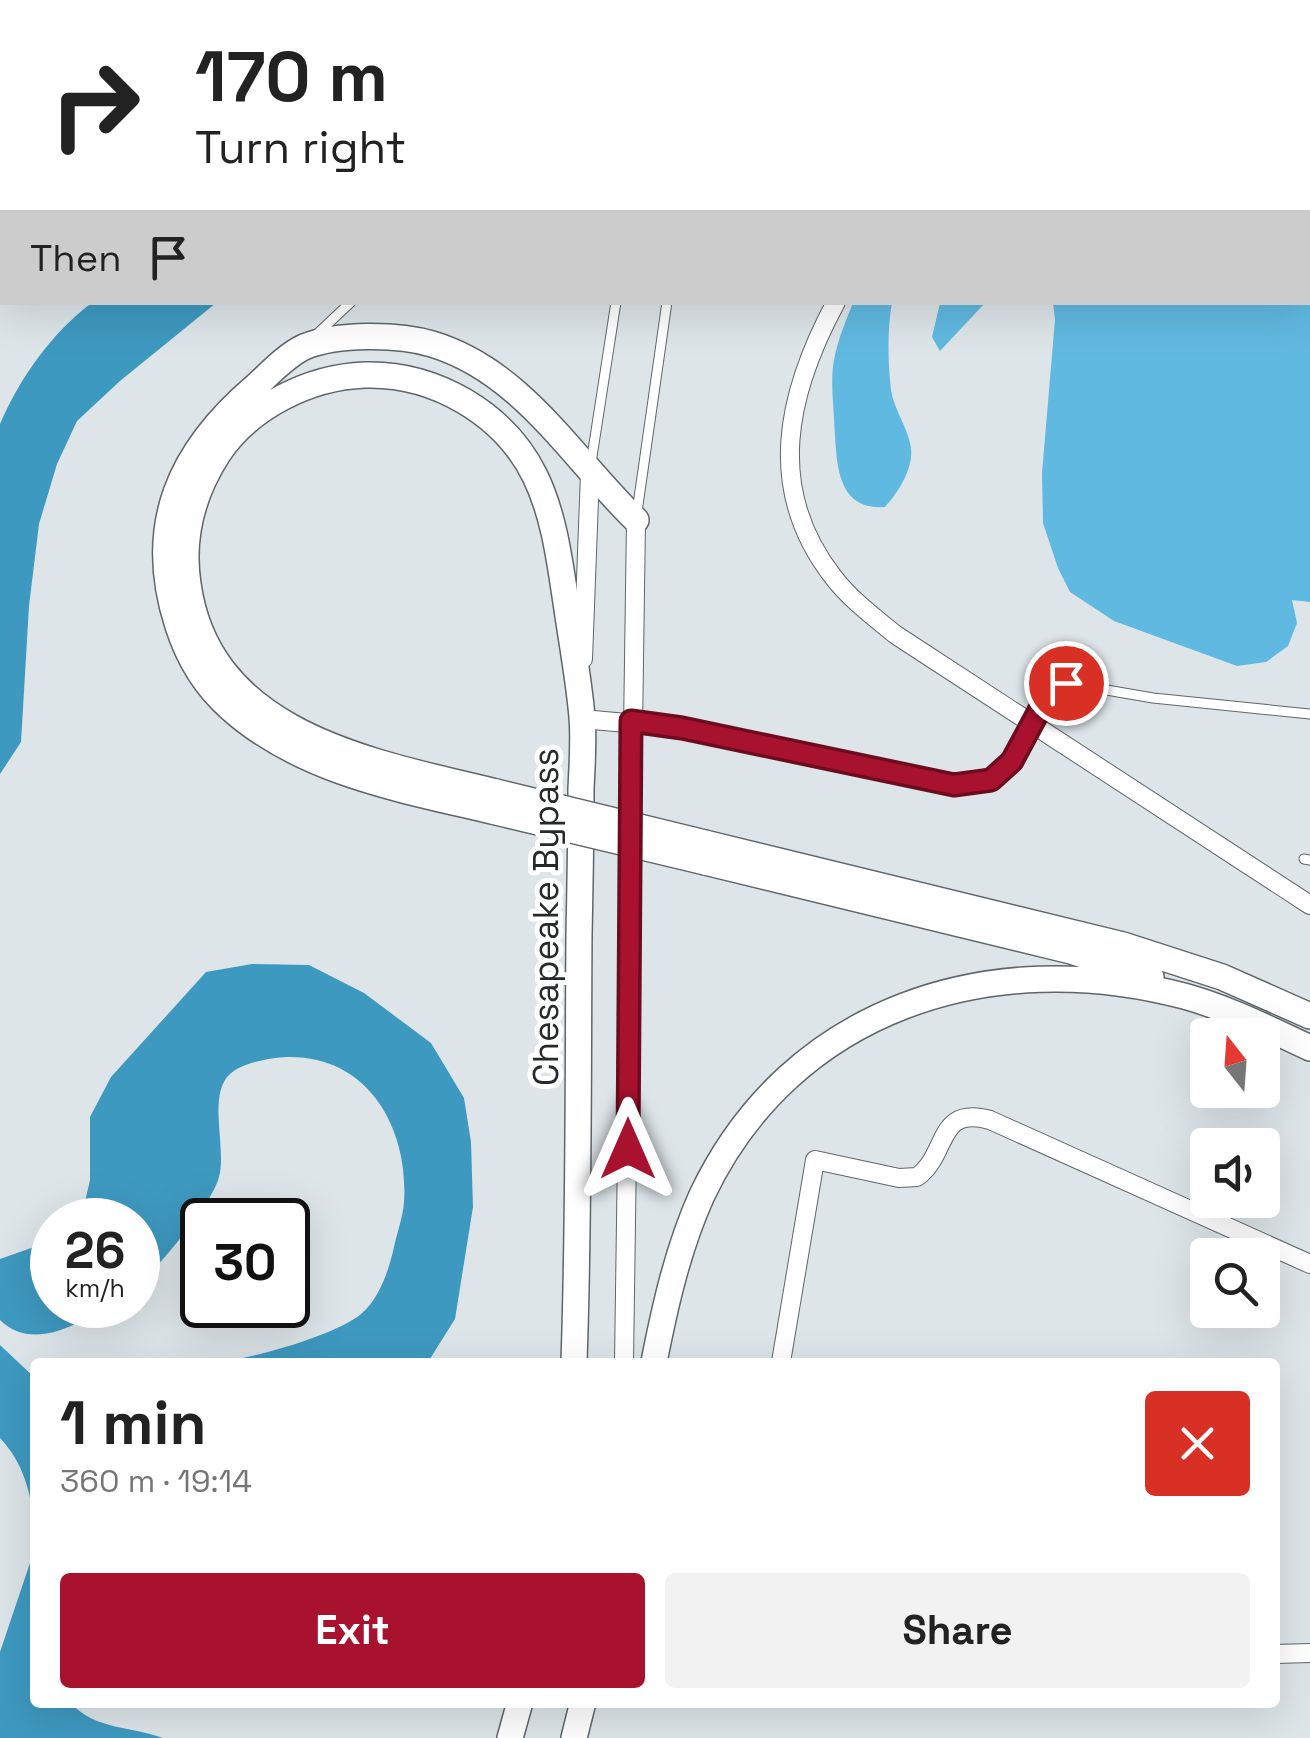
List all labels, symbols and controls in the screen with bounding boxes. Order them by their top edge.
text: 170 m [195,32,388,121]
icon: right [30,40,160,170]
text: Turn right [195,119,406,176]
icon: arrive [141,230,196,285]
text: Then [30,234,121,282]
pin [1024,641,1109,726]
icon: arrive [1039,656,1094,711]
street label: Chesapeake Bypass [524,748,568,1086]
north arrow [1190,1018,1280,1108]
map controls [1190,1018,1280,1328]
position arrow [576,1097,680,1201]
button: sound [1190,1128,1280,1218]
speed limit sign: 30 [180,1198,310,1328]
text: 26 [65,1219,125,1283]
button: search [1190,1238,1280,1328]
text: km/h [65,1272,125,1304]
text: 1 min [60,1385,207,1462]
button: close [1145,1391,1250,1496]
text: 360 m · 19:14 [60,1461,252,1501]
button: Exit [60,1573,645,1688]
button: Share [665,1573,1250,1688]

